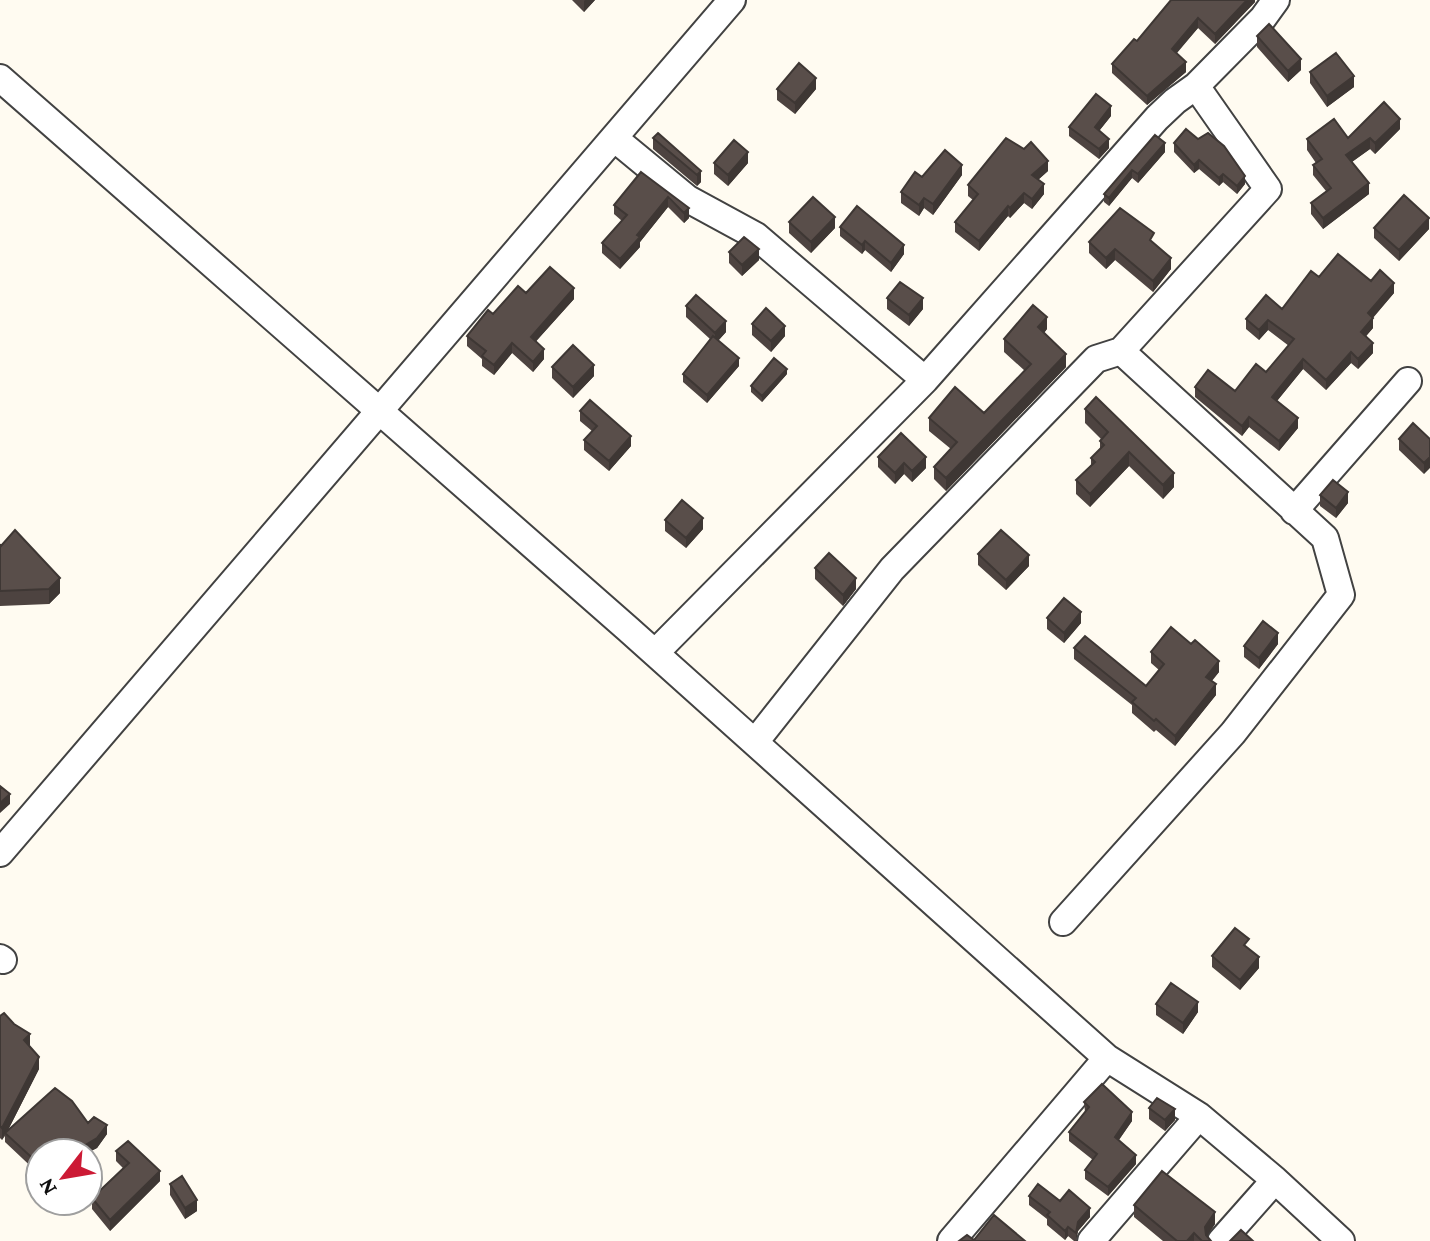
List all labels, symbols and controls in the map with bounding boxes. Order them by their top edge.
north arrow [24,1137,104,1217]
text: N [33,1174,62,1200]

